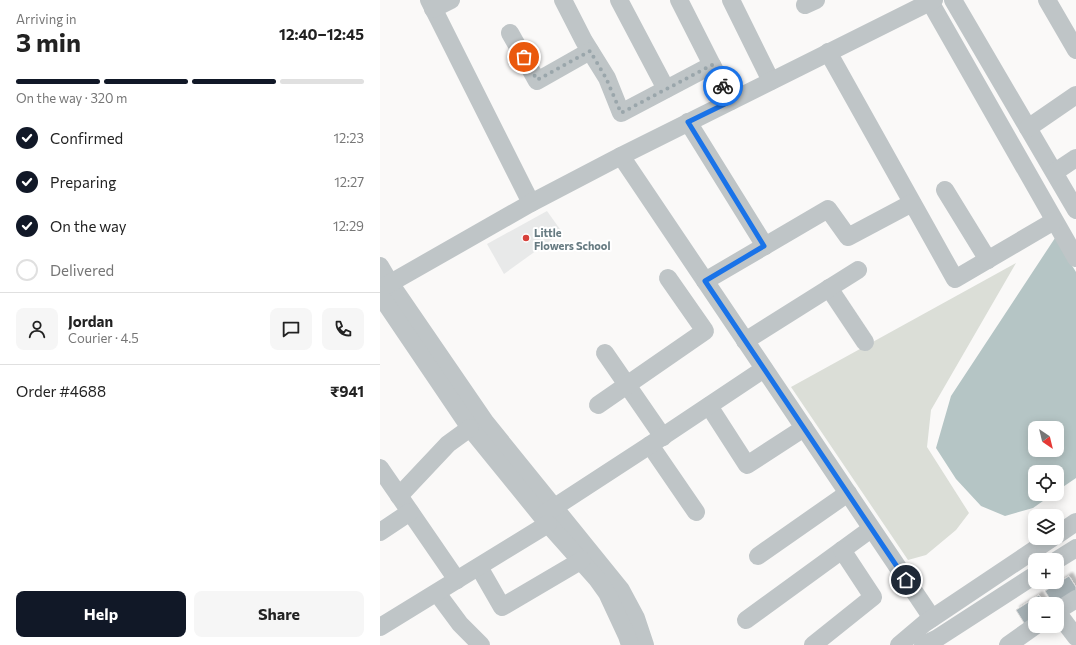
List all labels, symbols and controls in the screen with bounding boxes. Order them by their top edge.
text: Arriving in [16,11,76,27]
text: 12:40–12:45 [279,25,364,43]
text: 3 min [16,26,81,57]
pin [507,40,541,74]
icon: bag [513,46,535,68]
courier [703,66,743,106]
icon: bike [712,75,734,97]
text: On the way · 320 m [16,90,127,106]
icon: check [16,127,38,149]
text: Confirmed [50,129,123,147]
text: 12:23 [334,130,364,146]
icon: check [16,171,38,193]
text: Preparing [50,173,116,191]
text: 12:27 [334,174,364,190]
icon: check [16,215,38,237]
text: On the way [50,217,127,235]
text: 12:29 [333,218,364,234]
place label: Little Flowers School [534,226,610,252]
marker: Little Flowers School [521,233,531,243]
text: Delivered [50,261,114,279]
button: person [16,308,58,350]
button: chat [270,308,312,350]
button: phone [322,308,364,350]
text: Jordan [68,312,113,330]
text: Courier · 4.5 [68,330,139,346]
text: Order #4688 [16,382,106,400]
text: ₹941 [330,382,364,400]
north arrow [1028,421,1064,457]
map controls [1028,421,1064,633]
button: locate [1028,465,1064,501]
button: layers [1028,509,1064,545]
button: + [1028,553,1064,589]
pin [889,563,923,597]
icon: home [895,569,917,591]
button: Help [16,591,186,637]
button: Share [194,591,364,637]
button: − [1028,597,1064,633]

